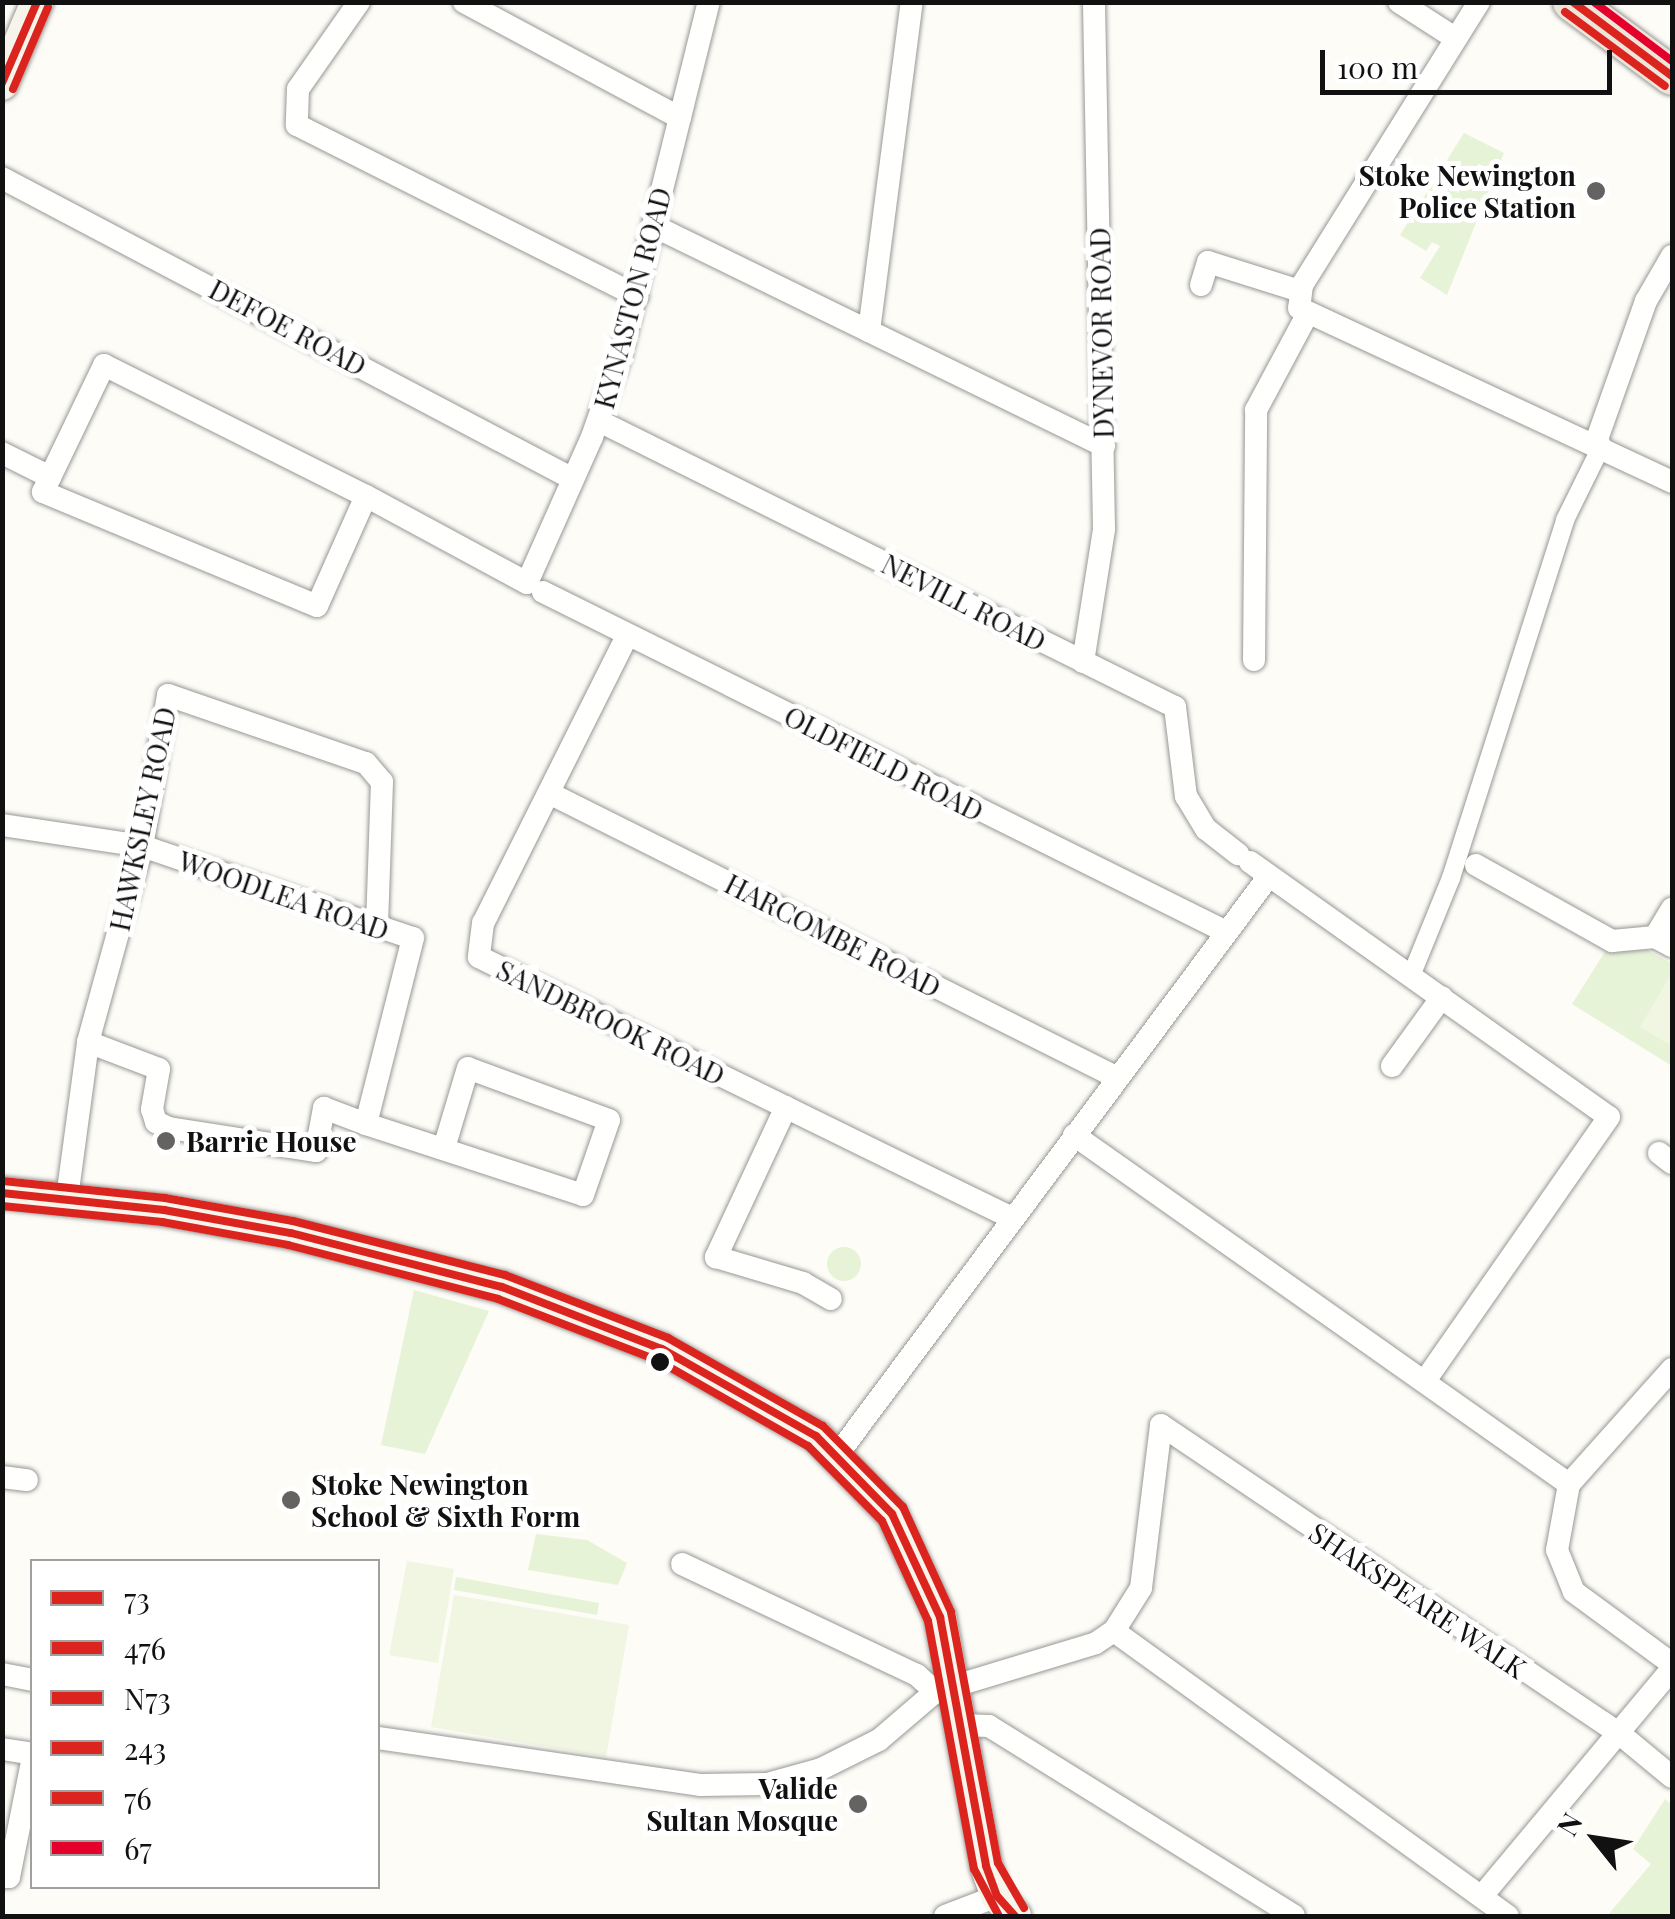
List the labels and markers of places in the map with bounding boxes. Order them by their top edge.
place label: Stoke Newington Police Station [1358,158,1576,224]
marker: Stoke Newington Police Station [1585,180,1607,202]
place label: Barrie House [186,1124,357,1158]
marker: Barrie House [155,1130,177,1152]
unlabelled marker [650,1352,670,1372]
place label: Stoke Newington School & Sixth Form [311,1467,580,1533]
marker: Stoke Newington School & Sixth Form [280,1489,302,1511]
place label: Valide Sultan Mosque [646,1771,838,1837]
marker: Valide Sultan Mosque [847,1793,869,1815]

